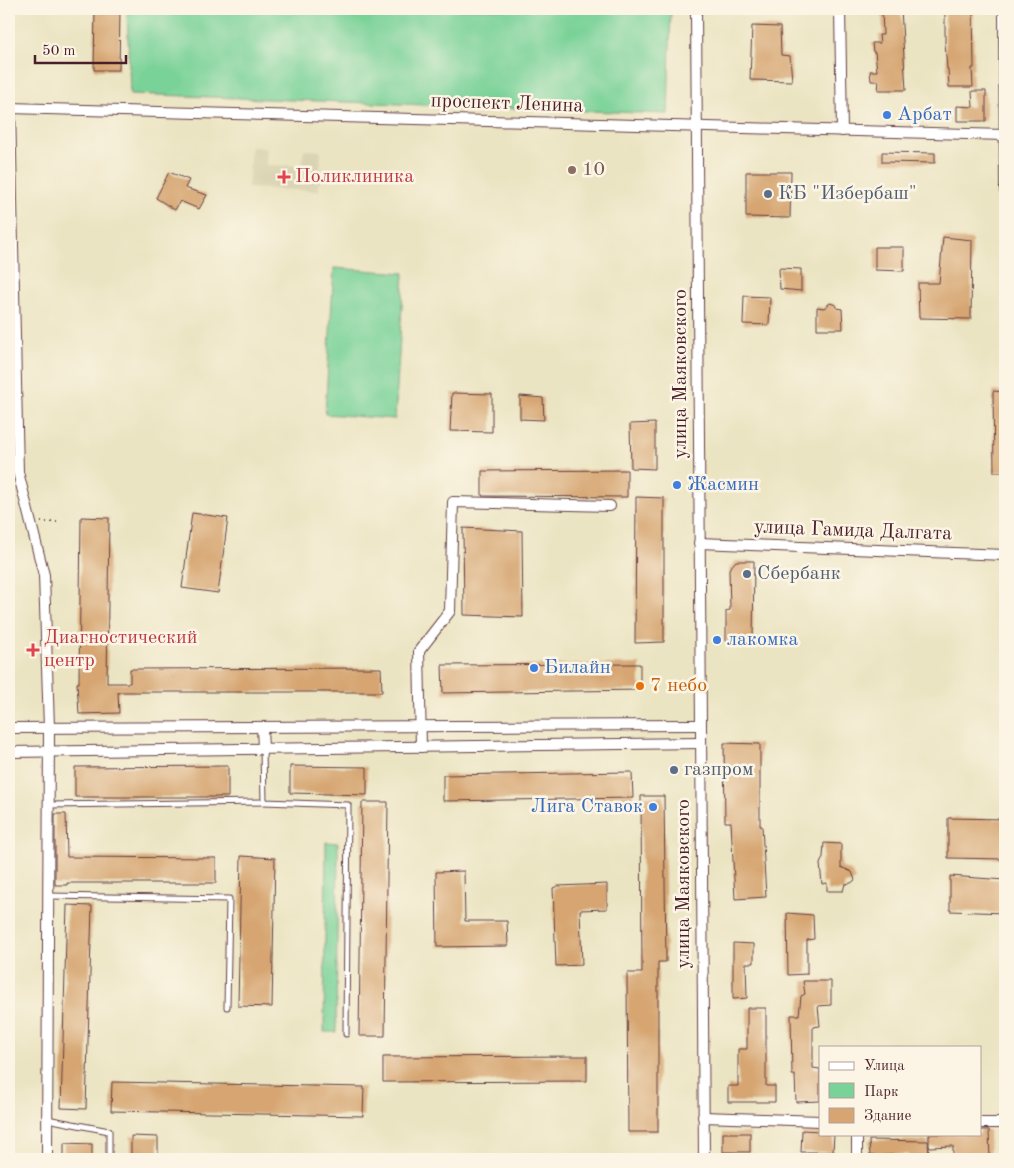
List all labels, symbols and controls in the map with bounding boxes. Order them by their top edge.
scale bar [35,32,126,64]
text: 50 m [42,44,76,59]
street label: проспект Ленина [430,91,584,117]
place label: Арбат [897,105,952,125]
marker: Арбат [881,109,893,121]
place label: 10 [582,160,605,180]
marker: 10 [566,164,578,176]
place label: Поликлиника [295,167,414,187]
marker: Поликлиника [277,170,291,184]
place label: КБ "Избербаш" [778,184,917,204]
marker: КБ "Избербаш" [762,188,774,200]
street label: улица Маяковского [671,289,691,459]
place label: Жасмин [687,475,759,495]
marker: Жасмин [671,479,683,491]
street label: улица Гамида Далгата [754,518,952,544]
place label: Сбербанк [757,564,841,584]
marker: Сбербанк [741,568,753,580]
place label: Диагностический центр [44,628,197,671]
place label: лакомка [727,630,798,650]
marker: лакомка [711,634,723,646]
marker: Диагностический центр [26,643,40,657]
place label: Билайн [544,658,611,678]
marker: Билайн [528,662,540,674]
place label: 7 небо [650,676,707,696]
marker: 7 небо [634,680,646,692]
place label: газпром [684,760,753,780]
marker: газпром [668,764,680,776]
place label: Лига Ставок [531,797,643,817]
street label: улица Маяковского [674,799,694,969]
marker: Лига Ставок [647,801,659,813]
legend [819,1046,982,1136]
text: Улица [864,1059,905,1074]
text: Парк [864,1085,899,1100]
text: Здание [864,1109,911,1124]

